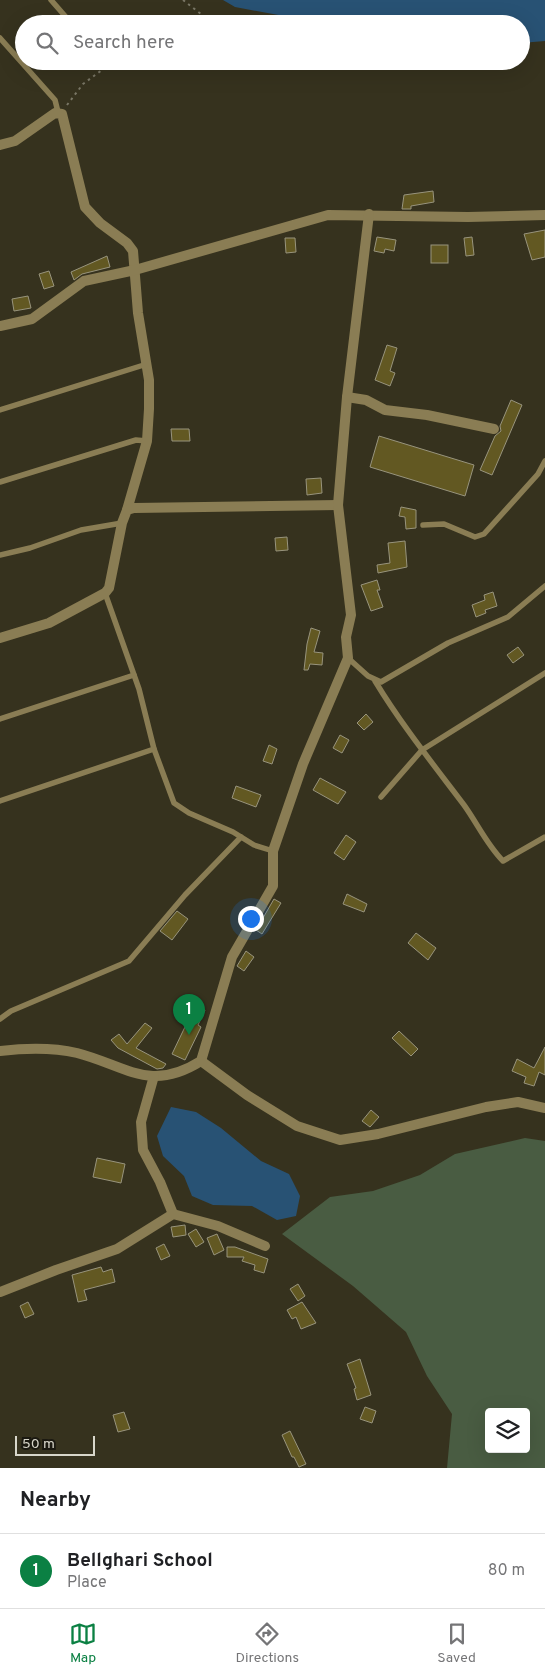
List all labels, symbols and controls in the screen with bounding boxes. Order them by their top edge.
search box [15,15,530,70]
icon: search [33,29,61,57]
text: Search here [73,31,175,55]
your location [238,906,264,932]
pin: 1 [173,994,205,1035]
map controls [485,1408,530,1453]
button: layers [485,1408,530,1453]
scale bar [15,1433,95,1456]
text: 50 m [22,1436,55,1453]
text: Nearby [20,1487,91,1514]
text: Bellghari School [67,1549,213,1573]
text: 1 [33,1561,39,1581]
text: 80 m [488,1561,525,1581]
text: Place [67,1573,107,1593]
tab: Map [69,1620,97,1667]
tab: Directions [235,1620,299,1667]
tab: Saved [437,1620,476,1667]

